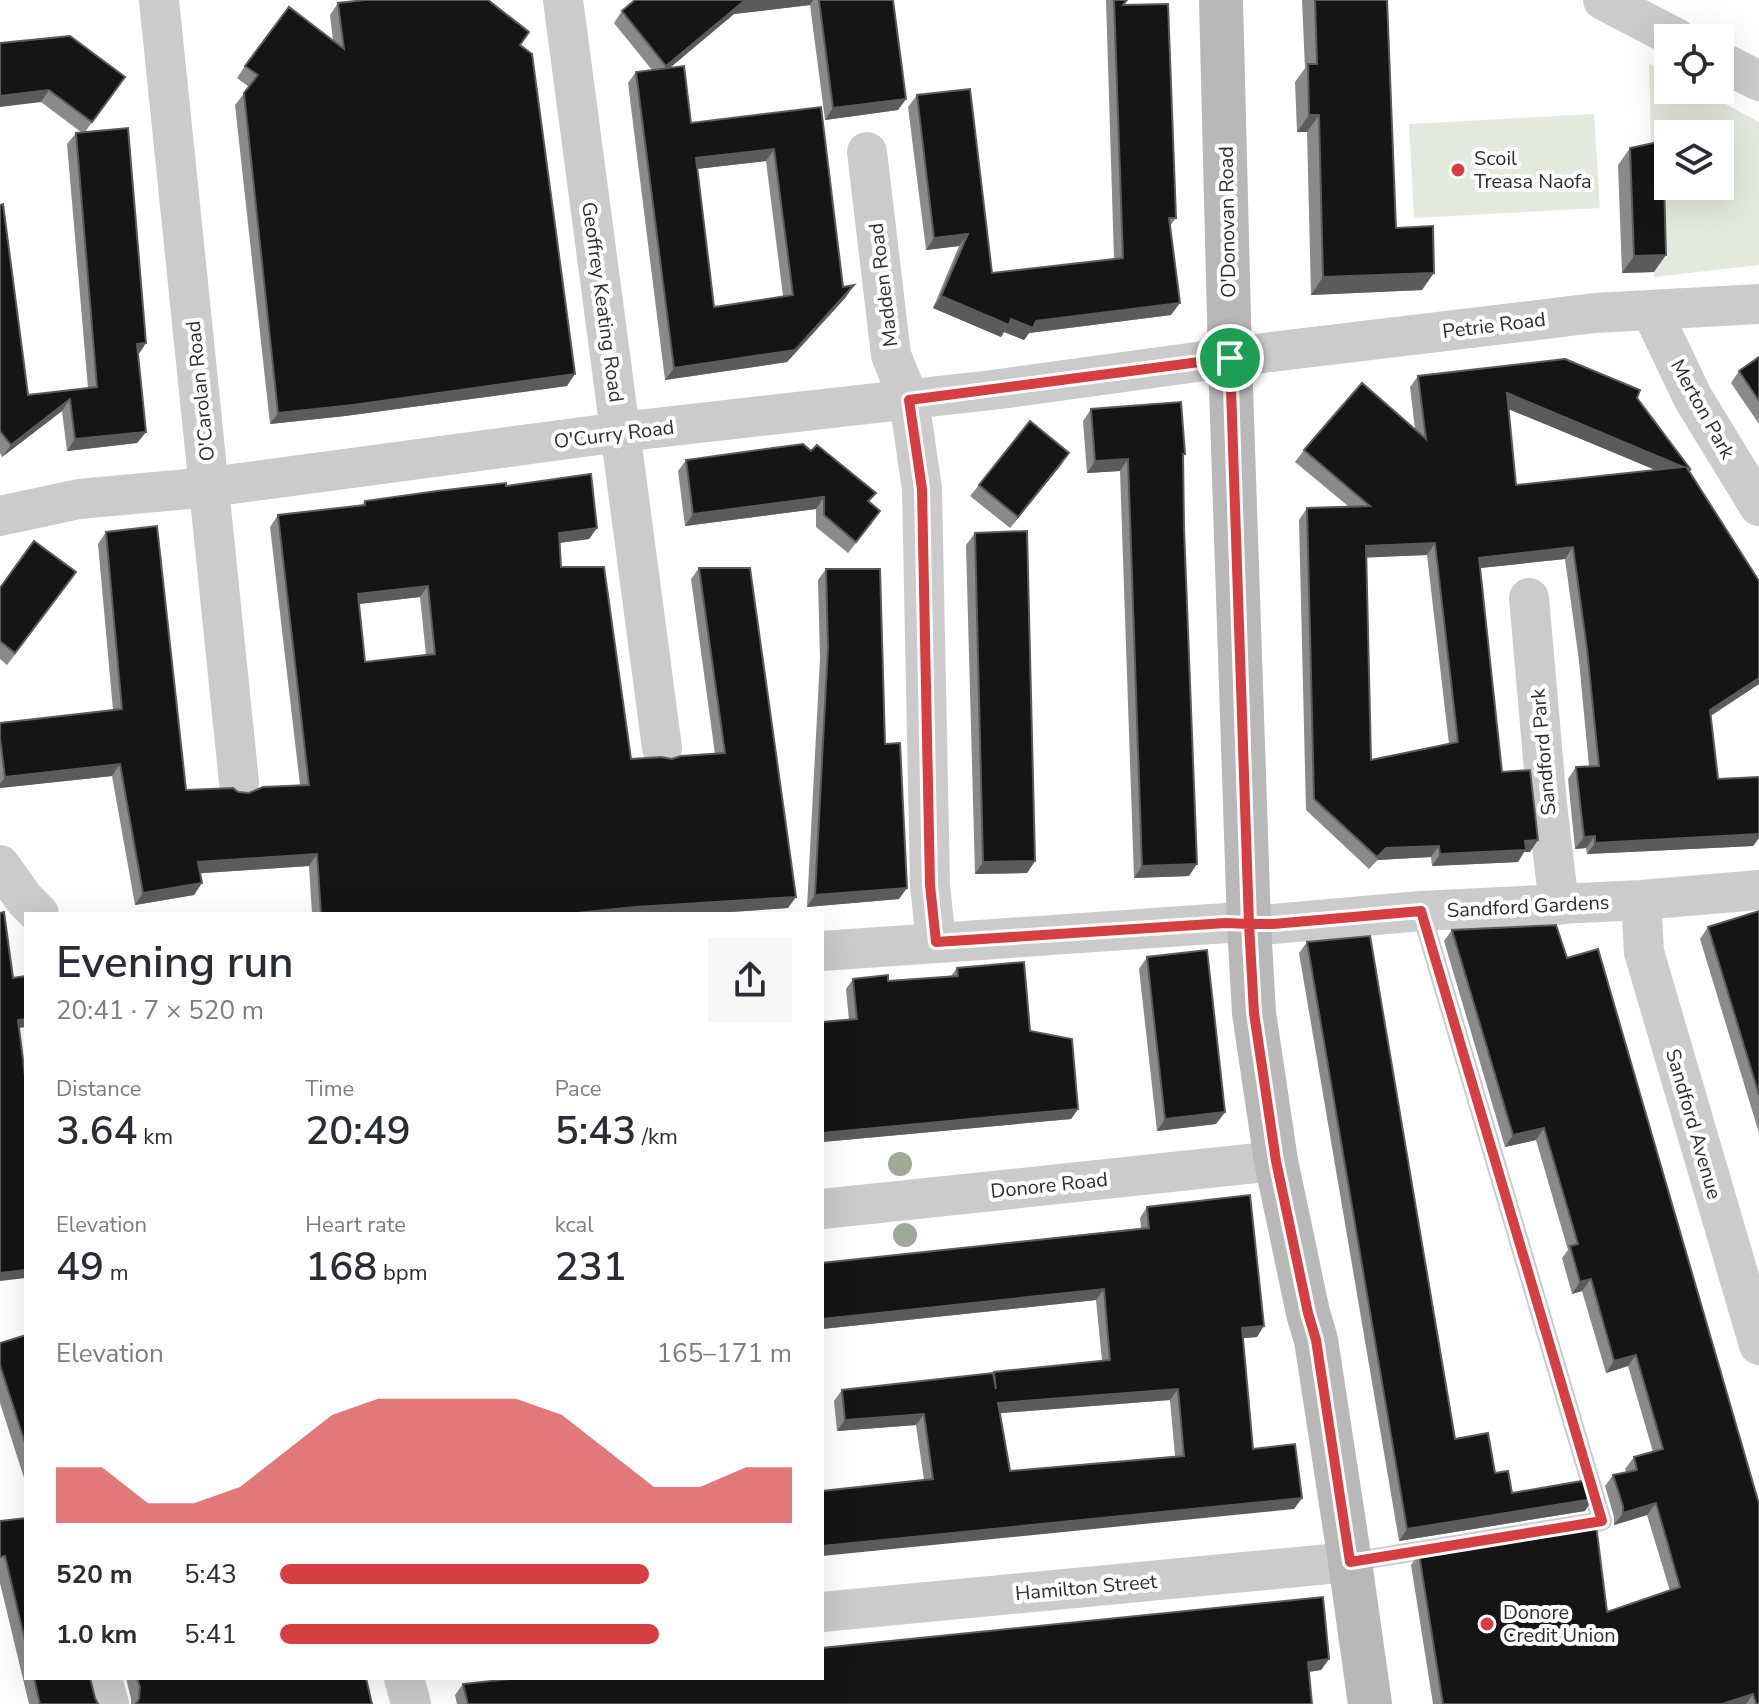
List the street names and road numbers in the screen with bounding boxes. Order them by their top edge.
street label: O'Donovan Road [1213,146,1242,298]
street label: Geoffrey Keating Road [575,200,630,404]
street label: Madden Road [862,221,904,348]
street label: Petrie Road [1441,306,1547,345]
street label: O'Carolan Road [180,319,221,463]
street label: Merton Park [1664,355,1741,465]
street label: O'Curry Road [552,414,676,455]
street label: Sandford Park [1524,686,1562,816]
street label: Sandford Gardens [1446,889,1610,924]
street label: Sandford Avenue [1659,1046,1728,1203]
street label: Donore Road [989,1166,1109,1205]
street label: Hamilton Street [1014,1568,1159,1607]

